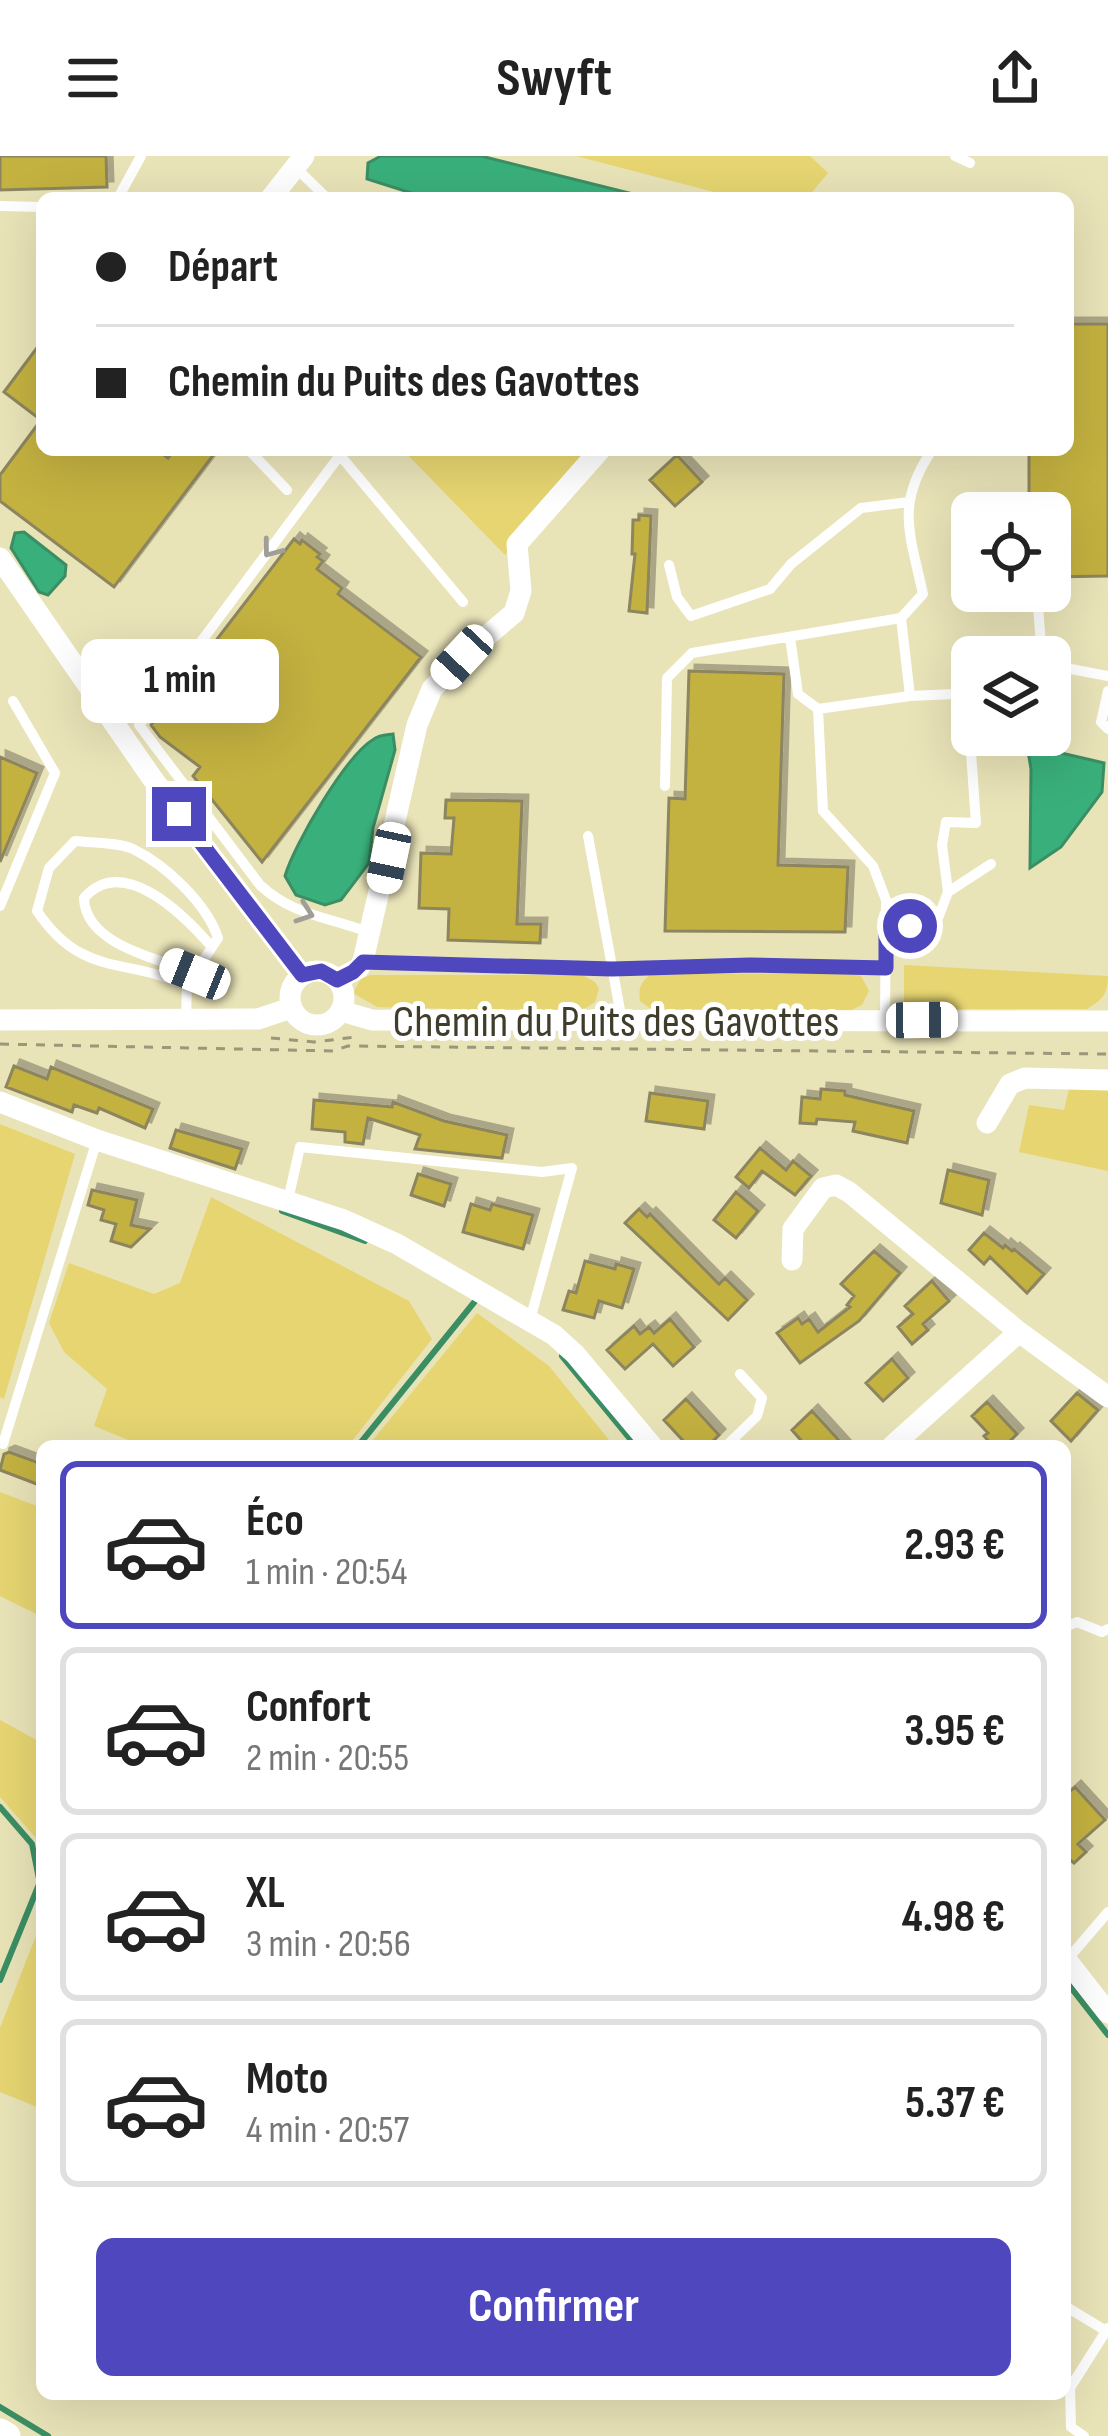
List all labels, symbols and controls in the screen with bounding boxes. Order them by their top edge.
icon: menu [60,45,126,111]
icon: share [982,45,1048,111]
text: Swyft [496,46,612,111]
text: Départ [168,240,278,295]
text: Chemin du Puits des Gavottes [168,355,640,410]
map controls [951,492,1071,756]
button: locate [951,492,1071,612]
one-way arrow [263,536,285,557]
car [424,618,500,696]
button: layers [951,636,1071,756]
callout: 1 min [80,640,278,724]
text: 1 min [144,657,216,704]
route end [152,787,206,841]
car [364,819,414,897]
one-way arrow [294,898,315,923]
route start [883,899,937,953]
car [155,944,235,1004]
street label: Chemin du Puits des Gavottes [393,995,839,1050]
car [886,1001,958,1039]
icon: car [102,1491,210,1599]
text: Éco [246,1494,304,1549]
text: 2.93 € [904,1518,1005,1573]
text: 1 min · 20:54 [246,1549,407,1596]
icon: car [102,1677,210,1785]
text: Confort [246,1680,371,1735]
text: 3.95 € [904,1704,1005,1759]
text: 2 min · 20:55 [246,1735,409,1782]
icon: car [102,1863,210,1971]
text: XL [246,1866,285,1921]
text: 4.98 € [902,1890,1005,1945]
text: 3 min · 20:56 [246,1921,411,1968]
icon: car [102,2049,210,2157]
text: Moto [246,2052,328,2107]
text: 5.37 € [905,2076,1005,2131]
text: 4 min · 20:57 [246,2107,409,2154]
button: Confirmer [96,2238,1011,2376]

